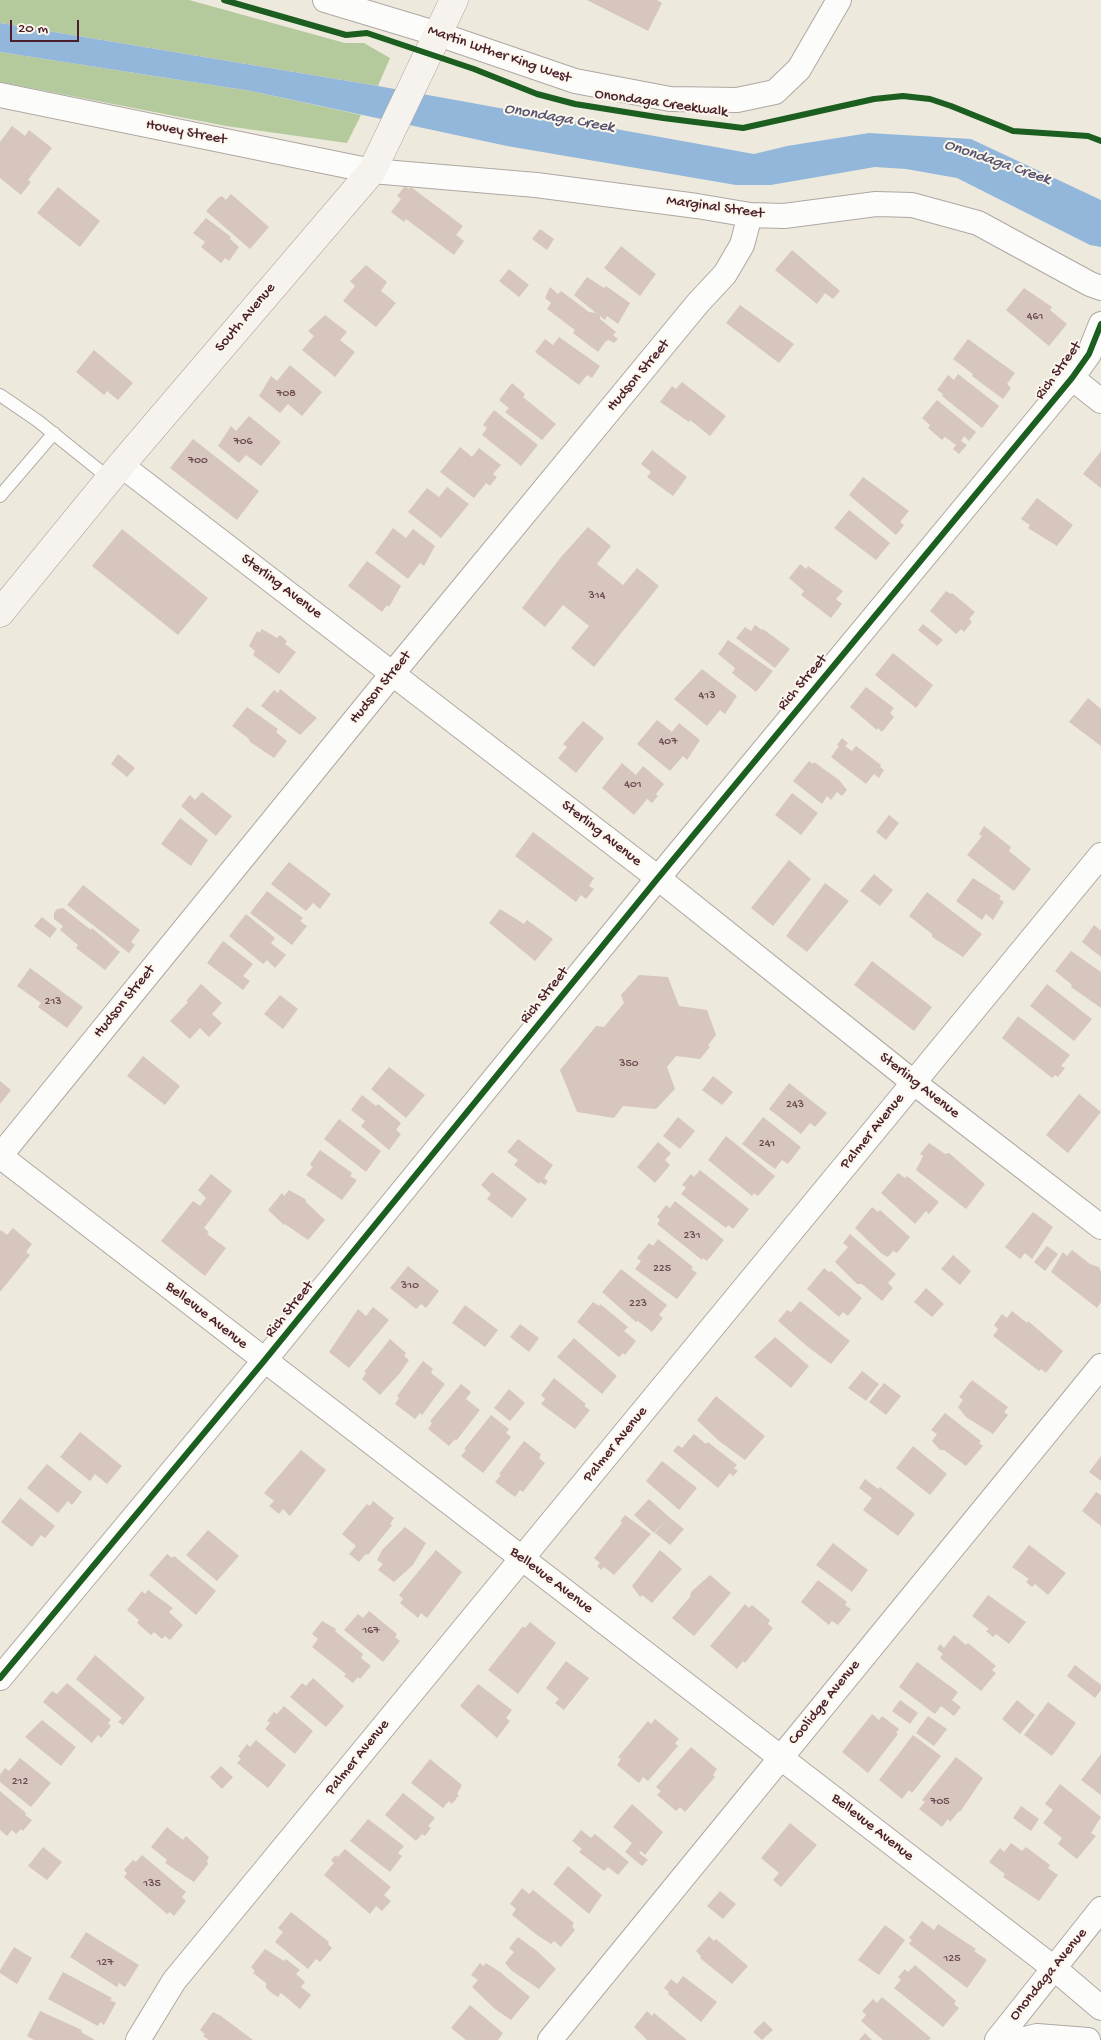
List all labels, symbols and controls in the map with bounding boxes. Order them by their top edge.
scale bar [12,10,81,42]
text: 20 m [18,20,48,38]
street label: Martin Luther King West [425,22,573,88]
street label: Onondaga Creekwalk [593,86,729,122]
water label: Onondaga Creek [503,100,615,138]
street label: Hovey Street [144,116,228,150]
water label: Onondaga Creek [941,136,1053,190]
street label: Marginal Street [665,192,765,224]
street label: South Avenue [212,280,280,356]
house number: 461 [1027,310,1043,324]
street label: Hudson Street [604,336,674,416]
street label: Rich Street [1032,338,1086,404]
house number: 708 [276,387,296,401]
house number: 706 [233,435,253,449]
house number: 700 [188,454,208,468]
street label: Sterling Avenue [237,551,325,623]
house number: 314 [589,589,605,603]
street label: Hudson Street [346,648,416,728]
street label: Rich Street [774,651,832,715]
house number: 413 [699,689,715,703]
house number: 407 [659,735,677,749]
house number: 401 [624,778,642,792]
street label: Sterling Avenue [557,797,645,871]
street label: Hudson Street [90,962,160,1042]
street label: Rich Street [517,964,573,1028]
house number: 213 [45,995,61,1009]
street label: Sterling Avenue [875,1049,963,1123]
house number: 350 [619,1057,639,1071]
street label: Palmer Avenue [837,1090,909,1174]
house number: 243 [786,1098,804,1112]
house number: 241 [759,1137,775,1151]
house number: 231 [684,1229,700,1243]
house number: 225 [653,1262,671,1276]
street label: Bellevue Avenue [161,1278,251,1354]
street label: Rich Street [262,1278,318,1342]
house number: 310 [401,1279,419,1293]
house number: 223 [629,1297,647,1311]
street label: Palmer Avenue [580,1403,652,1487]
street label: Bellevue Avenue [506,1544,596,1618]
house number: 167 [362,1624,380,1638]
street label: Coolidge Avenue [785,1657,865,1749]
street label: Palmer Avenue [322,1716,394,1800]
house number: 212 [12,1775,28,1789]
street label: Bellevue Avenue [827,1790,917,1866]
house number: 705 [930,1795,950,1809]
house number: 135 [143,1877,161,1891]
street label: Onondaga Avenue [1006,1925,1092,2025]
house number: 125 [943,1952,961,1966]
house number: 127 [97,1956,113,1970]

